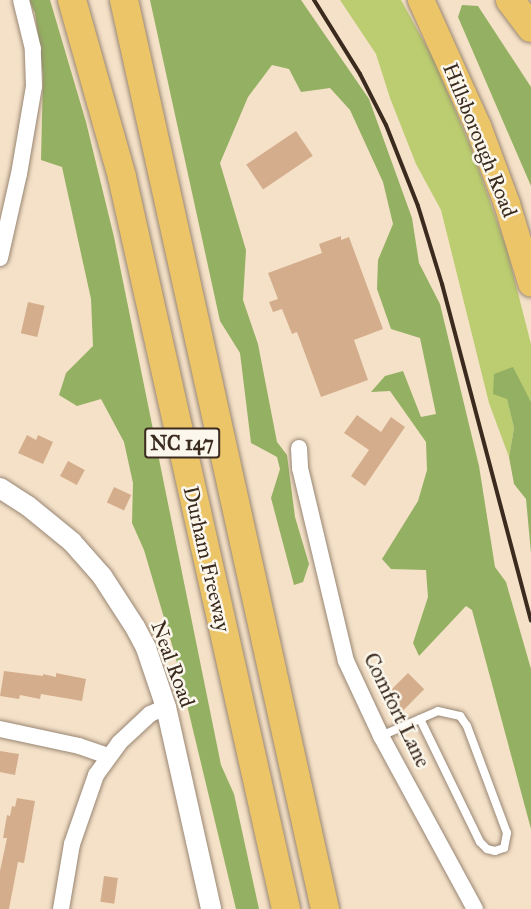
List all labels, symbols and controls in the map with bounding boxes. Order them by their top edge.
street label: Hillsborough Road [438,59,522,221]
road number: NC 147 [143,426,221,460]
street label: Durham Freeway [178,484,236,634]
street label: Neal Road [146,617,200,711]
street label: Comfort Lane [358,649,436,771]

